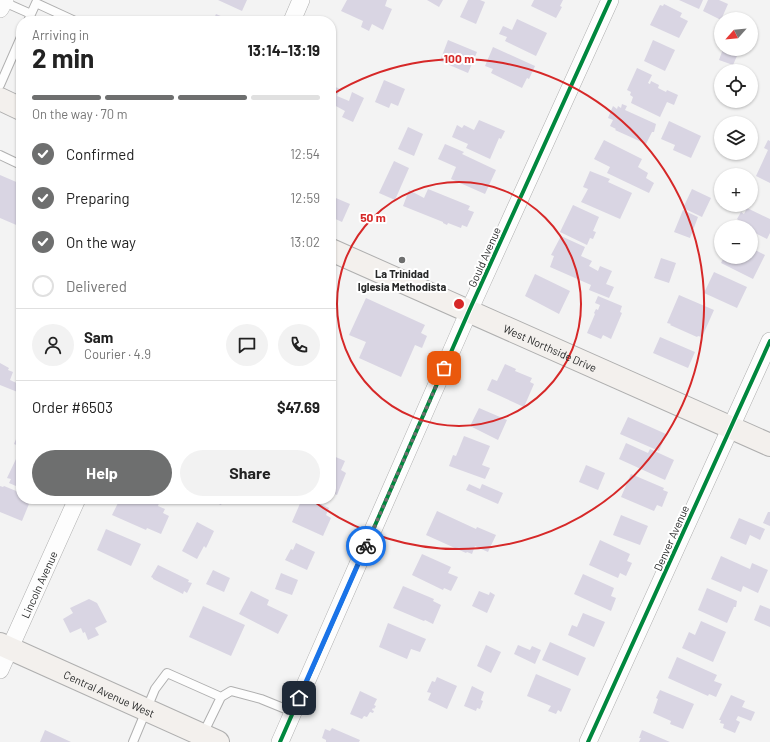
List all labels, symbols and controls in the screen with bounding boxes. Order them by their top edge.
north arrow [714,12,758,56]
map controls [714,12,758,264]
text: Arriving in [32,27,89,43]
text: 13:14–13:19 [247,41,320,59]
text: 2 min [32,42,94,73]
text: 100 m [444,51,474,65]
button: locate [714,64,758,108]
text: On the way · 70 m [32,106,127,122]
button: layers [714,116,758,160]
icon: check [32,143,54,165]
text: Confirmed [66,145,134,163]
text: 12:54 [290,146,320,162]
button: + [714,168,758,212]
icon: check [32,187,54,209]
text: Preparing [66,189,130,207]
text: 12:59 [291,190,320,206]
text: 50 m [360,210,386,224]
button: − [714,220,758,264]
street label: Gould Avenue [465,225,503,289]
icon: check [32,231,54,253]
text: On the way [66,233,136,251]
text: 13:02 [290,234,320,250]
marker: La Trinidad Iglesia Methodista [397,255,407,265]
place label: La Trinidad Iglesia Methodista [358,267,446,293]
text: Delivered [66,277,127,295]
centre of rings [452,297,466,311]
street label: West Northside Drive [502,321,599,374]
button: person [32,324,74,366]
button: chat [226,324,268,366]
button: phone [278,324,320,366]
text: Sam [84,328,113,346]
text: Courier · 4.9 [84,346,151,362]
pin [427,351,461,385]
icon: bag [433,357,455,379]
text: Order #6503 [32,398,113,416]
text: $47.69 [277,398,320,416]
button: Help [32,450,172,496]
button: Share [180,450,320,496]
street label: Denver Avenue [651,503,691,573]
courier [346,526,386,566]
icon: bike [355,535,377,557]
street label: Lincoln Avenue [18,549,59,620]
street label: Central Avenue West [62,667,157,719]
pin [282,681,316,715]
icon: home [288,687,310,709]

